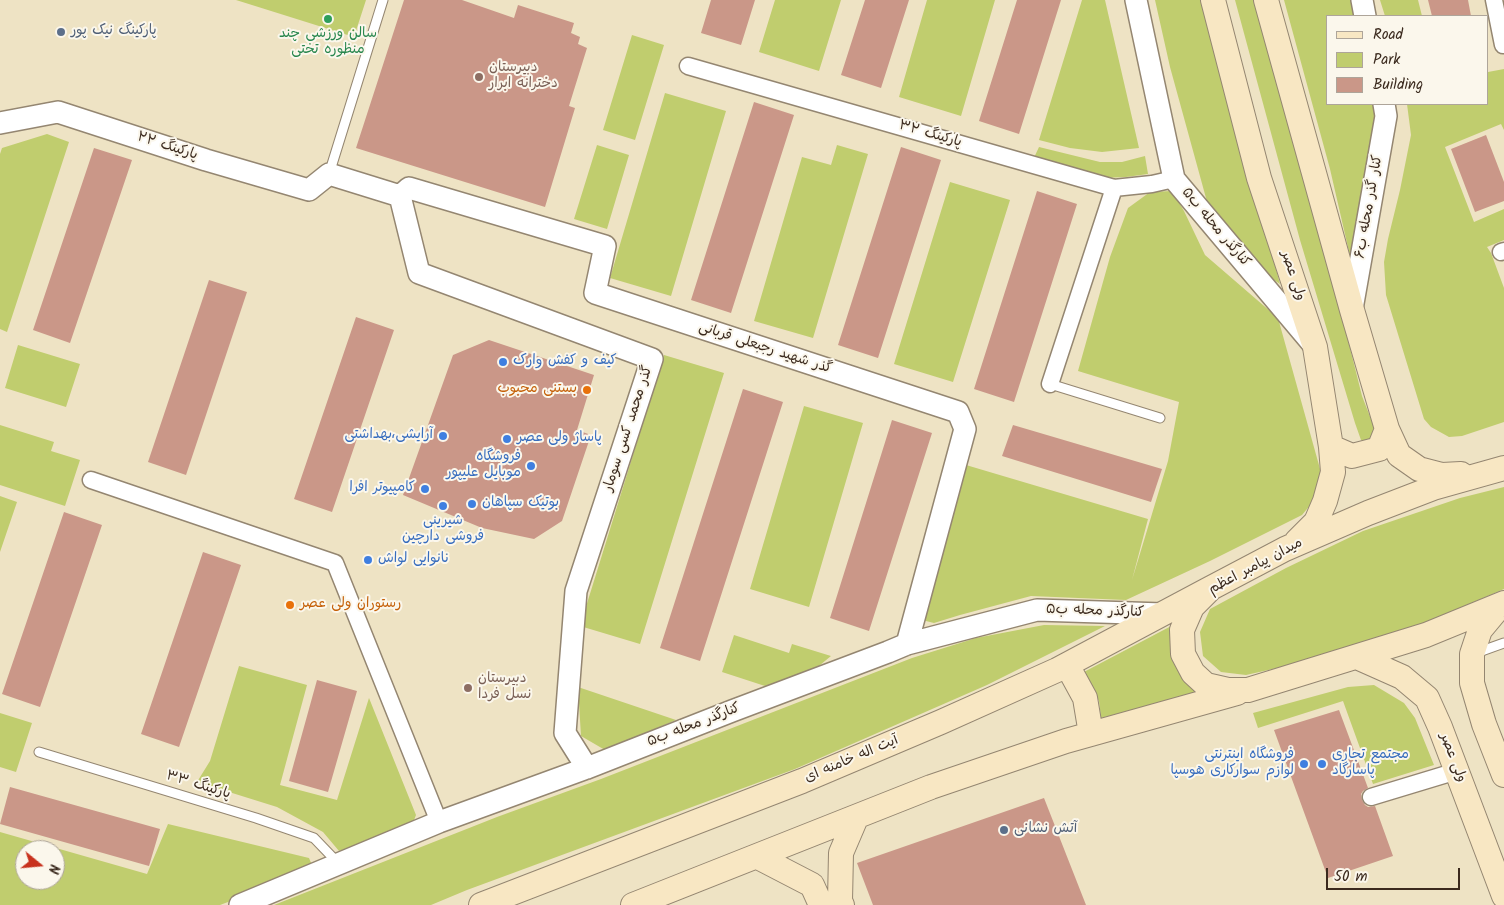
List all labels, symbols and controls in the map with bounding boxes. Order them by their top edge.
marker: سالن ورزشی چند منظوره تختی [322,13,334,25]
legend [1326,15,1489,105]
text: Road [1373,23,1403,47]
place label: پارکینگ نیک پور [71,24,157,40]
marker: پارکینگ نیک پور [55,26,67,38]
place label: سالن ورزشی چند منظوره تختی [279,27,377,59]
text: Park [1373,48,1400,72]
place label: دبیرستان دخترانه ابرار [489,61,558,94]
marker: دبیرستان دخترانه ابرار [473,71,485,83]
text: Building [1373,73,1423,97]
street label: پارکینگ ۳۲ [897,118,963,152]
street label: پارکینگ ۲۲ [135,129,199,165]
street label: کنار گذر محله ب۶ [1353,154,1387,260]
street label: کنارگذر محله ب۵ [1177,185,1253,271]
street label: ولی عصر [1276,249,1308,303]
street label: گذر شهید رجبعلی قربانی [696,320,834,378]
place label: کیف و کفش وارک [513,354,617,370]
marker: کیف و کفش وارک [497,356,509,368]
street label: گذر محمد کسی سومار [601,364,657,494]
place label: بستنی محبوب [497,382,577,398]
marker: بستنی محبوب [581,384,593,396]
place label: آرایشی،بهداشتی [345,428,433,444]
marker: آرایشی،بهداشتی [437,430,449,442]
place label: پاساژ ولی عصر [517,431,602,447]
marker: پاساژ ولی عصر [501,433,513,445]
place label: فروشگاه موبایل علیپور [446,450,521,482]
marker: فروشگاه موبایل علیپور [525,460,537,472]
place label: کامپیوتر افرا [349,481,415,497]
marker: کامپیوتر افرا [419,483,431,495]
place label: بوتیک سپاهان [482,496,559,512]
marker: بوتیک سپاهان [466,498,478,510]
marker: شیرینی فروشی دارچین [437,500,449,512]
place label: شیرینی فروشی دارچین [402,514,484,546]
street label: میدان پیامبر اعظم [1206,535,1306,599]
place label: نانوایی لواش [378,552,449,568]
marker: نانوایی لواش [362,554,374,566]
place label: رستوران ولی عصر [300,597,401,613]
marker: رستوران ولی عصر [284,599,296,611]
street label: کنارگذر محله ب۵ [1046,602,1144,622]
place label: دبیرستان نسل فردا [478,672,531,704]
marker: دبیرستان نسل فردا [462,682,474,694]
street label: کنارگذر محله ب۵ [645,701,743,751]
street label: ولی عصر [1435,731,1469,785]
street label: آیت اله خامنه ای [803,733,901,787]
place label: فروشگاه اینترنتی لوازم سوارکاری هوسپا [1170,748,1294,780]
place label: مجتمع تجاری پاسارگاد [1332,748,1409,780]
marker: فروشگاه اینترنتی لوازم سوارکاری هوسپا [1298,758,1310,770]
marker: مجتمع تجاری پاسارگاد [1316,758,1328,770]
street label: پارکینگ ۳۳ [164,768,232,804]
place label: آتش نشانی [1014,822,1077,838]
marker: آتش نشانی [998,824,1010,836]
north arrow [15,840,65,890]
scale bar [1329,858,1463,890]
text: N [42,862,65,877]
text: 50 m [1334,865,1368,889]

